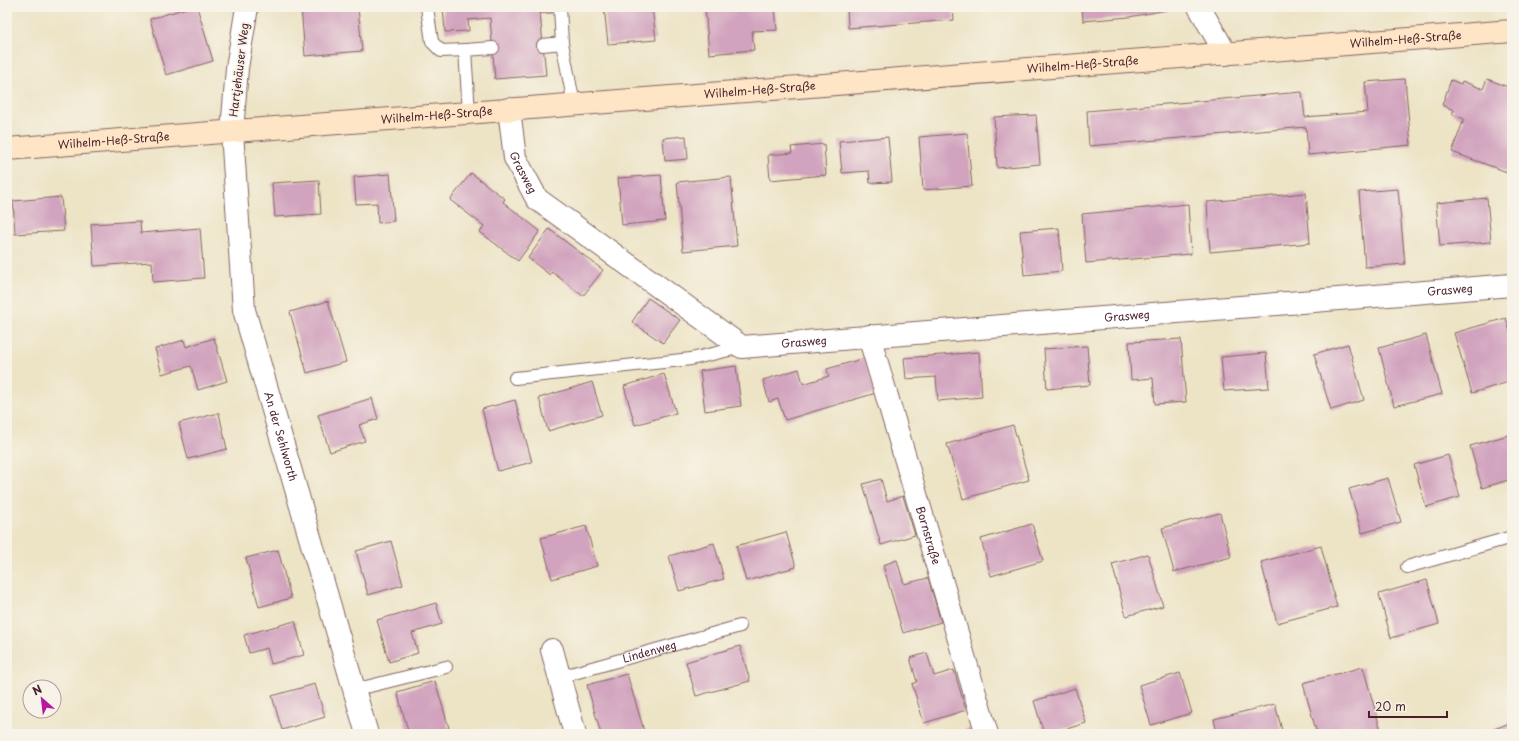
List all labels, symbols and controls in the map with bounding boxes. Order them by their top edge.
street label: Hartjehäuser Weg [224,22,253,118]
street label: Wilhelm-Heß-Straße [1349,26,1462,52]
street label: Wilhelm-Heß-Straße [1026,51,1139,77]
street label: Wilhelm-Heß-Straße [703,77,816,102]
street label: Wilhelm-Heß-Straße [380,102,493,128]
street label: Wilhelm-Heß-Straße [57,127,170,153]
street label: Grasweg [506,151,542,197]
street label: Grasweg [1426,279,1473,300]
street label: Grasweg [1103,305,1151,326]
street label: Grasweg [780,331,828,352]
street label: An der Sehlworth [260,389,302,483]
street label: Bornstraße [912,504,945,567]
street label: Lindenweg [620,635,678,667]
north arrow [22,679,62,719]
text: N [29,680,45,699]
scale bar [1369,693,1447,719]
text: 20 m [1375,697,1406,715]

